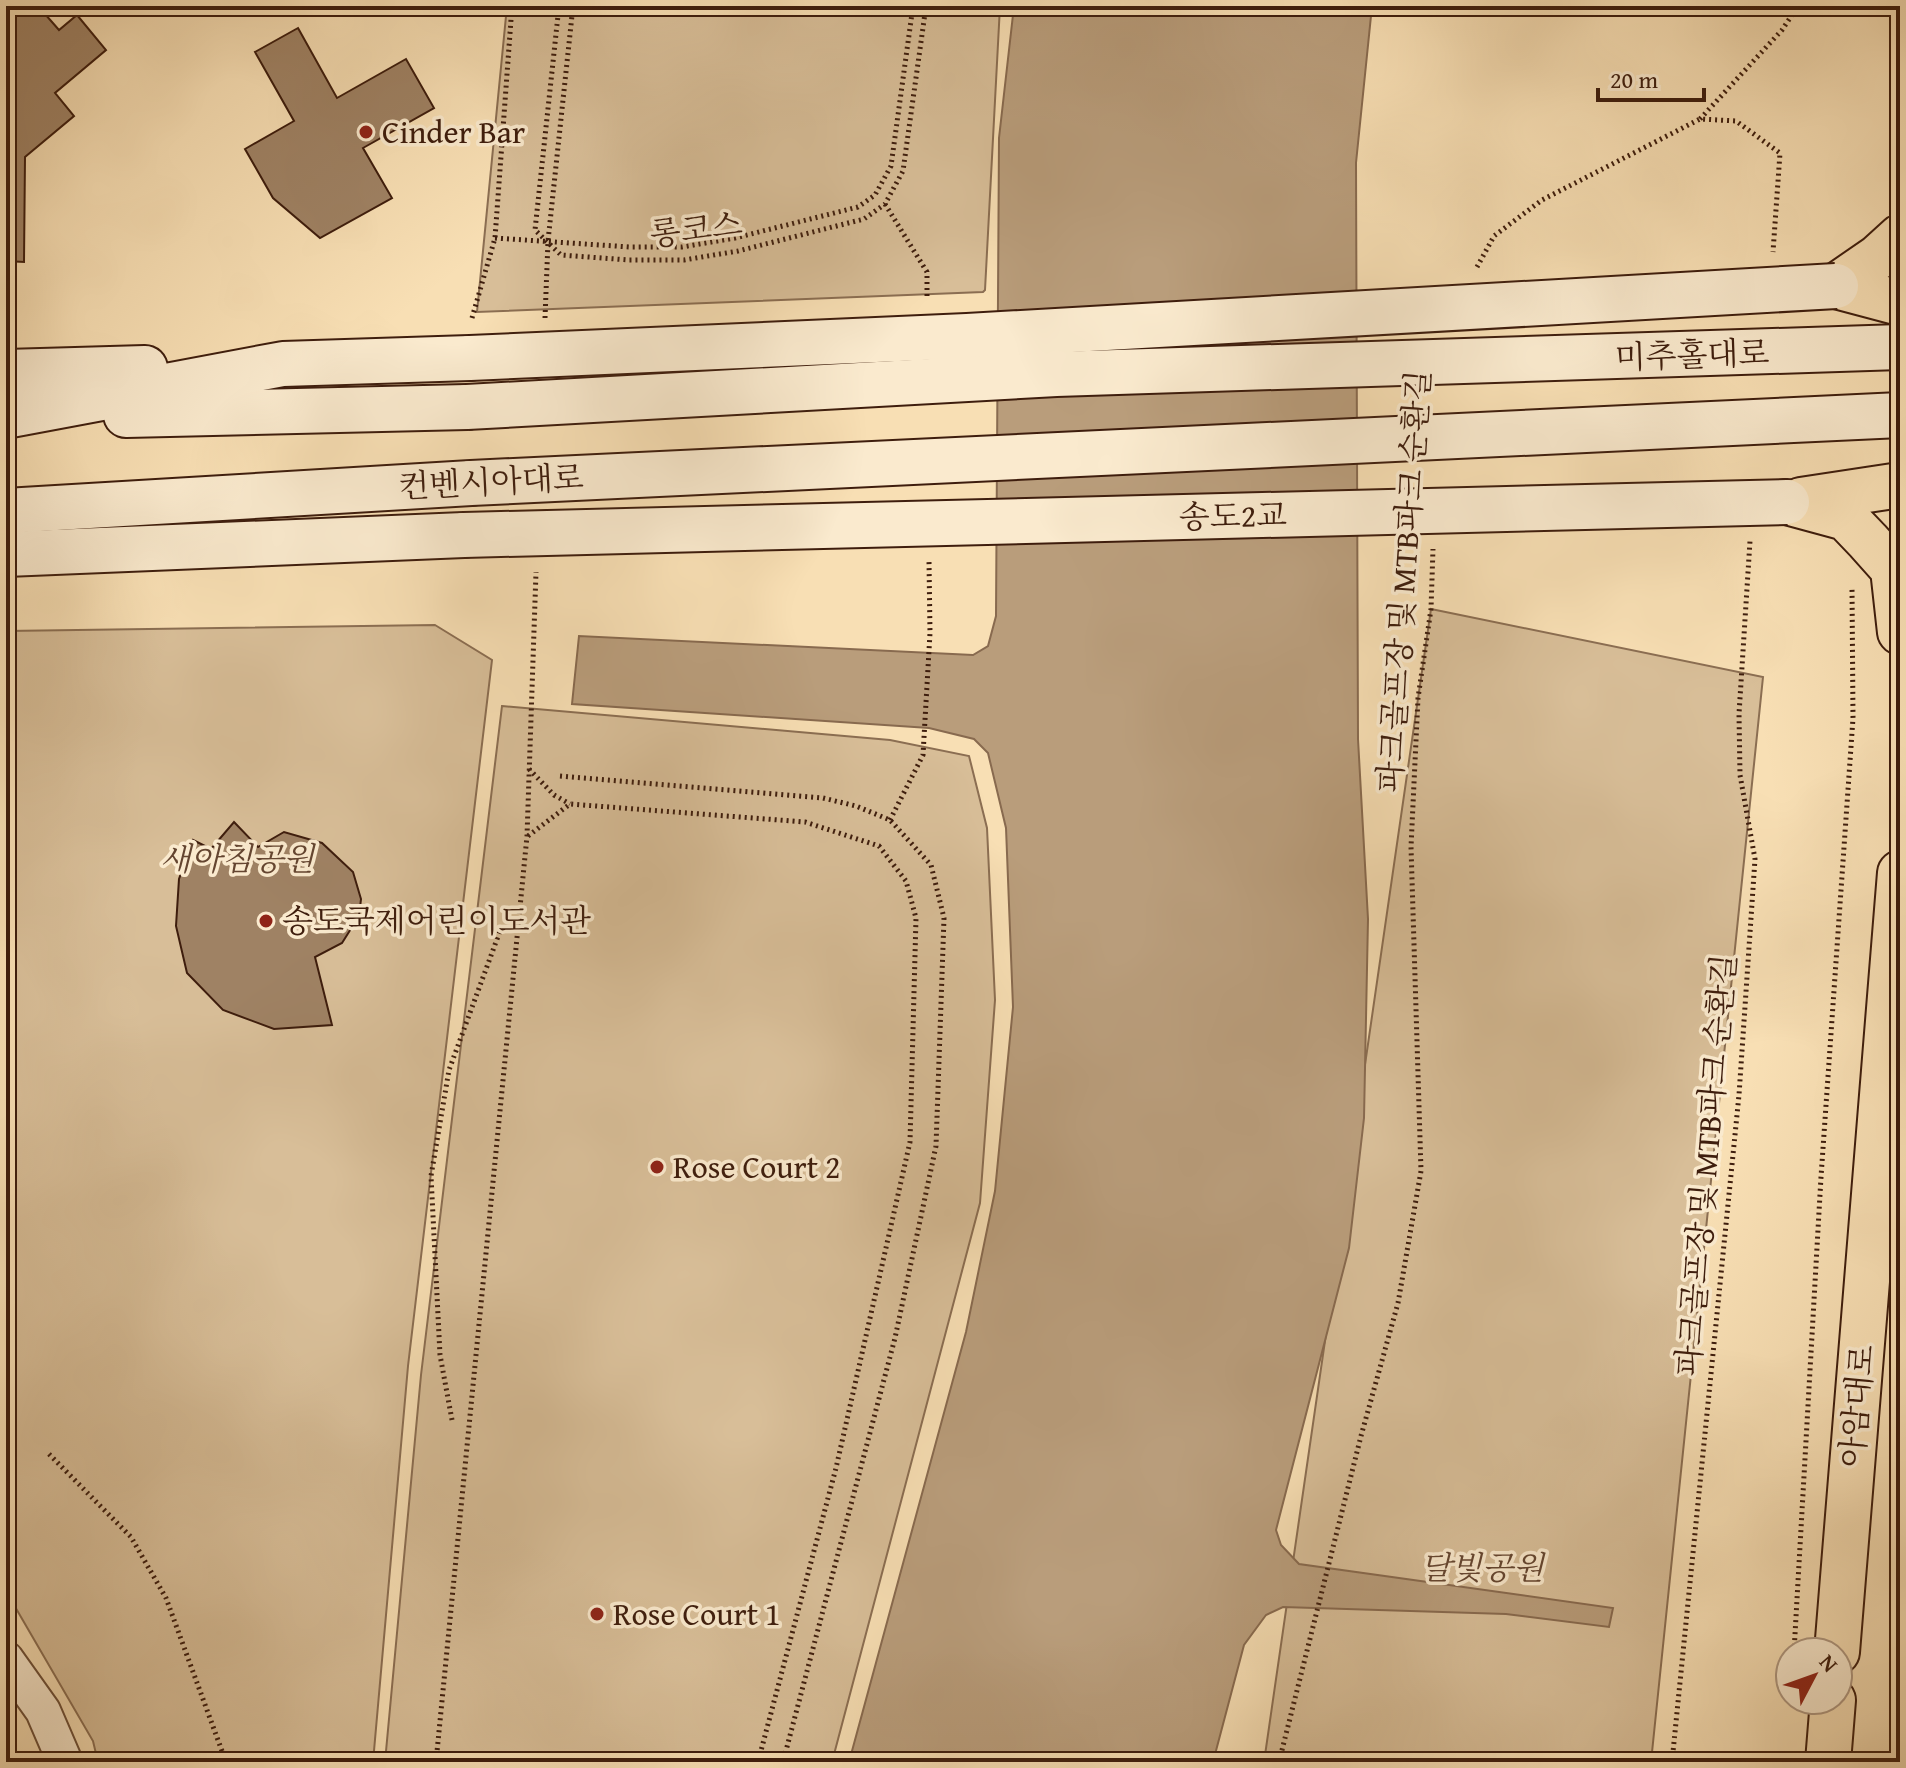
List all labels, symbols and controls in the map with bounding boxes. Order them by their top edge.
scale bar [1598,52,1704,102]
text: 20 m [1610,62,1658,97]
place label: Cinder Bar [382,108,525,155]
marker: Cinder Bar [357,123,375,141]
street label: 롱코스 [647,200,745,257]
street label: 미추홀대로 [1614,328,1770,381]
street label: 파크골프장 및 MTB파크 순환길 [1365,368,1442,794]
street label: 컨벤시아대로 [397,453,585,510]
street label: 송도2교 [1179,491,1288,540]
park label: 새아침공원 [160,835,316,882]
place label: 송도국제어린이도서관 [282,897,591,944]
marker: 송도국제어린이도서관 [257,912,275,930]
street label: 파크골프장 및 MTB파크 순환길 [1664,952,1747,1378]
place label: Rose Court 2 [673,1143,840,1190]
marker: Rose Court 2 [648,1158,666,1176]
street label: 아암대로 [1828,1342,1885,1470]
park label: 달빛공원 [1420,1544,1546,1591]
place label: Rose Court 1 [613,1590,780,1637]
marker: Rose Court 1 [588,1605,606,1623]
north arrow [1774,1636,1854,1716]
text: N [1812,1647,1846,1679]

